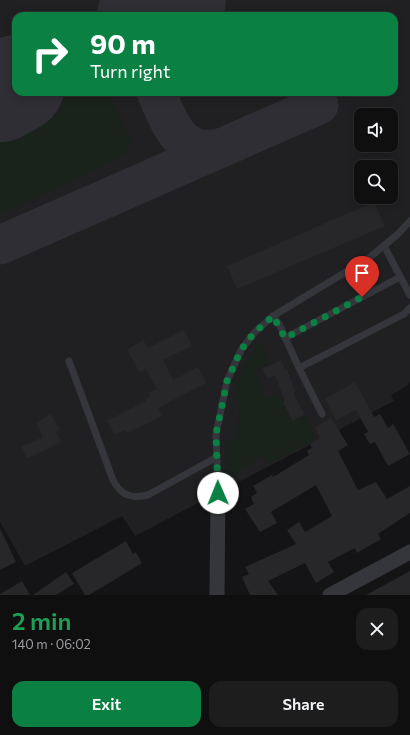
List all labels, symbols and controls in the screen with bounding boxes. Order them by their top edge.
text: 90 m [90,26,156,60]
icon: right [24,28,76,80]
text: Turn right [90,60,170,82]
map controls [354,108,398,204]
button: sound [354,108,398,152]
button: search [354,160,398,204]
pin [345,256,379,297]
icon: arrive [351,262,373,284]
position arrow [197,472,239,514]
text: 2 min [12,606,71,635]
button: close [356,608,398,650]
text: 140 m · 06:02 [12,636,91,652]
button: Exit [12,681,201,727]
button: Share [209,681,398,727]

